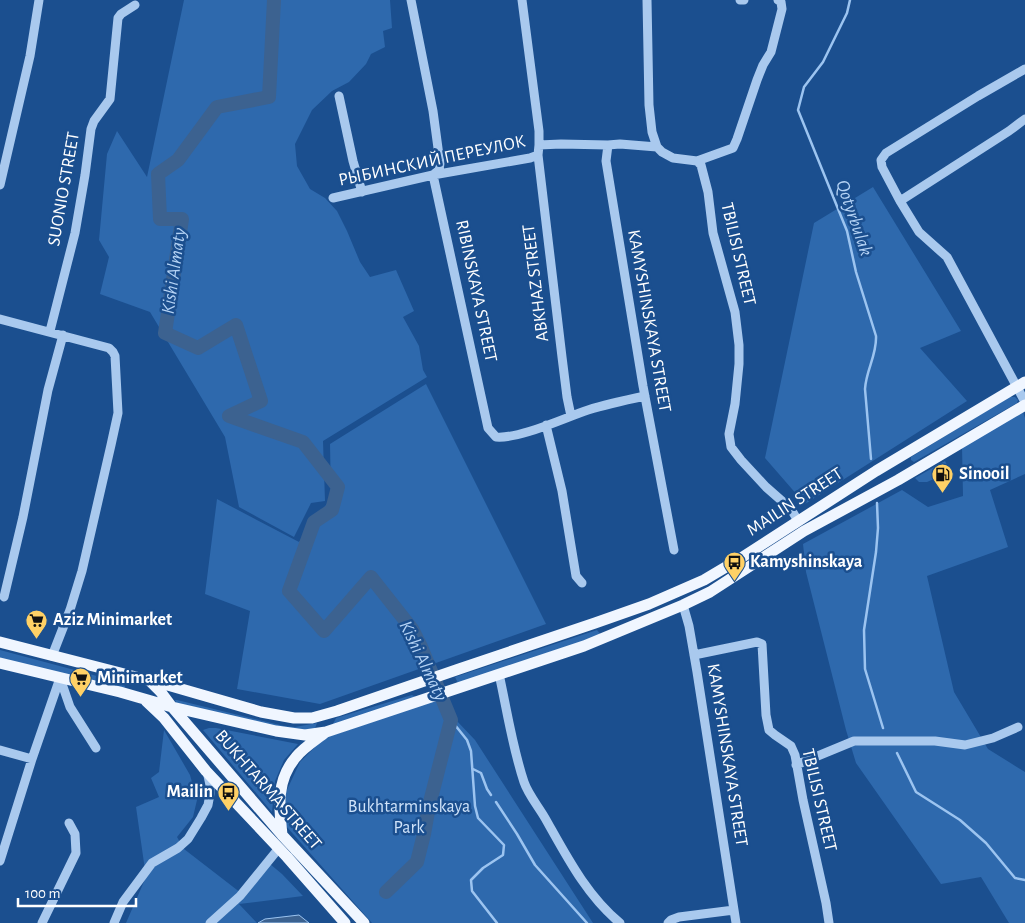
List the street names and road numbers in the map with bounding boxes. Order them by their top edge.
street label: SUONIO STREET [45,130,83,247]
street label: РЫБИНСКИЙ ПЕРЕУЛОК [336,130,528,190]
street label: TBILISI STREET [717,201,759,307]
street label: RIBINSKAYA STREET [452,218,500,364]
street label: ABKHAZ STREET [520,223,552,343]
street label: KAMYSHINSKAYA STREET [624,228,674,414]
street label: MAILIN STREET [744,464,846,540]
street label: KAMYSHINSKAYA STREET [704,662,750,848]
street label: BUKHTARMA STREET [211,727,325,853]
street label: TBILISI STREET [798,747,840,853]

